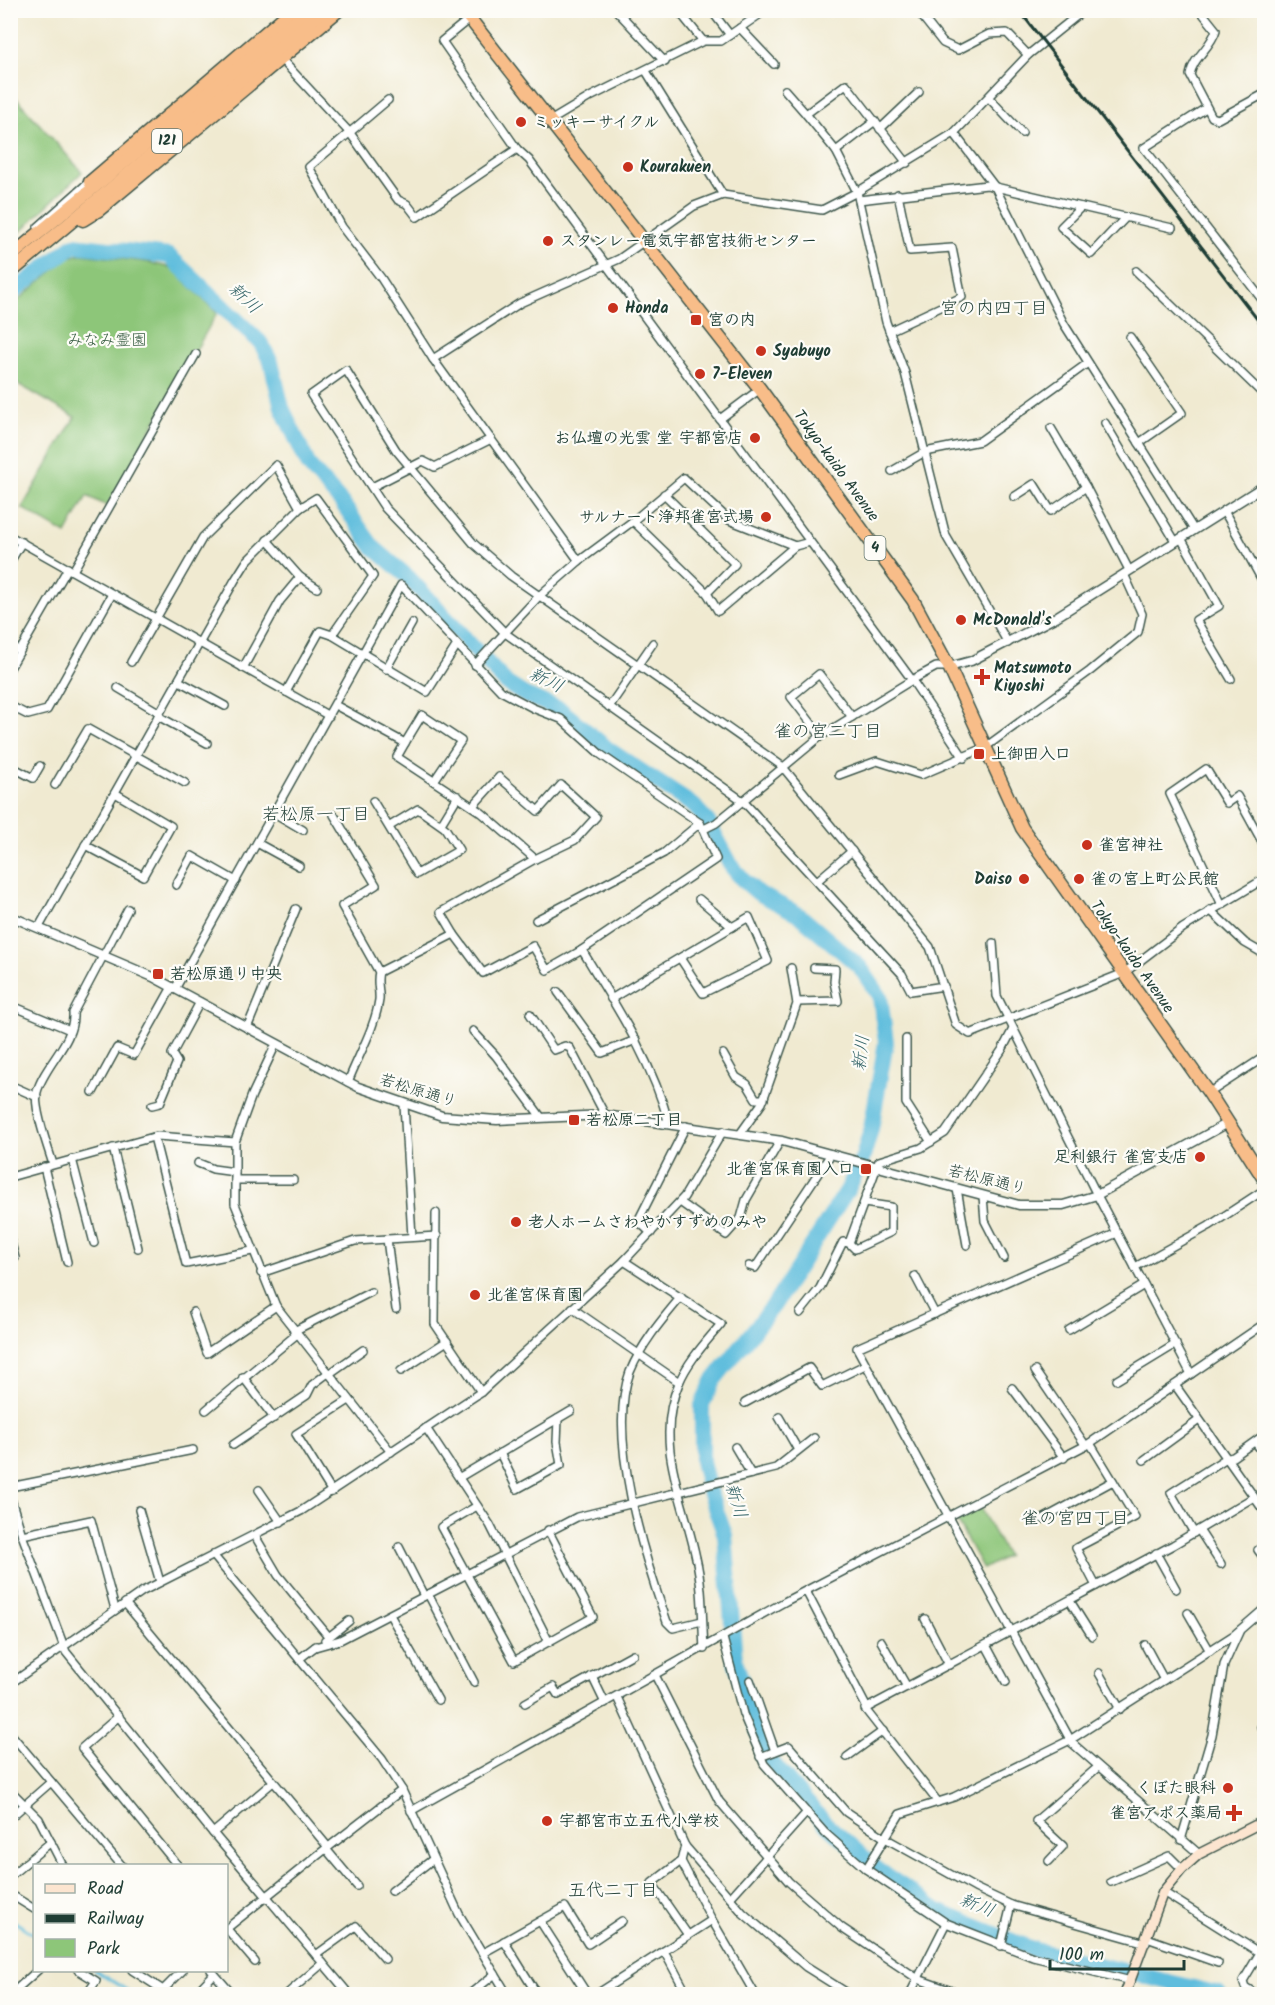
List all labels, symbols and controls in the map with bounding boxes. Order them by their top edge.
place label: ミッキーサイクル [533,110,660,135]
marker: ミッキーサイクル [514,115,528,129]
road number: 121 [152,129,182,153]
place label: Kourakuen [640,155,711,180]
marker: Kourakuen [621,160,635,174]
place label: スタンレー電気宇都宮技術センター [560,229,817,254]
marker: スタンレー電気宇都宮技術センター [541,234,555,248]
water label: 新川 [221,276,267,322]
district label: 宮の内四丁目 [940,295,1048,324]
place label: Honda [625,296,668,321]
marker: Honda [606,301,620,315]
place label: 宮の内 [708,308,756,333]
marker: 宮の内 [689,313,703,327]
park label: みなみ霊園 [67,328,147,353]
place label: Syabuyo [773,339,831,364]
marker: Syabuyo [754,344,768,358]
place label: 7-Eleven [712,362,772,387]
marker: 7-Eleven [693,367,707,381]
street label: Tokyo-kaido Avenue [787,405,885,527]
place label: お仏壇の光雲 堂 宇都宮店 [555,426,743,451]
marker: お仏壇の光雲 堂 宇都宮店 [748,431,762,445]
place label: サルナート浄邦雀宮式場 [579,505,754,530]
marker: サルナート浄邦雀宮式場 [759,510,773,524]
road number: 4 [864,536,886,560]
place label: McDonald's [973,608,1052,633]
marker: McDonald's [954,613,968,627]
place label: Matsumoto Kiyoshi [994,656,1072,699]
water label: 新川 [523,660,569,702]
marker: Matsumoto Kiyoshi [975,670,989,684]
district label: 雀の宮二丁目 [774,718,882,747]
place label: 上御田入口 [991,742,1071,767]
marker: 上御田入口 [972,747,986,761]
district label: 若松原一丁目 [262,801,370,830]
place label: 雀宮神社 [1099,833,1163,858]
marker: 雀宮神社 [1080,838,1094,852]
place label: Daiso [974,867,1012,892]
place label: 雀の宮上町公民館 [1091,867,1219,892]
marker: Daiso [1017,872,1031,886]
marker: 雀の宮上町公民館 [1072,872,1086,886]
street label: Tokyo-kaido Avenue [1084,895,1180,1019]
place label: 若松原通り中央 [170,962,282,987]
marker: 若松原通り中央 [151,967,165,981]
water label: 新川 [845,1033,879,1073]
street label: 若松原通り [376,1067,460,1115]
place label: 若松原二丁目 [586,1108,682,1133]
marker: 若松原二丁目 [567,1113,581,1127]
place label: 足利銀行 雀宮支店 [1054,1145,1188,1170]
marker: 足利銀行 雀宮支店 [1193,1150,1207,1164]
place label: 北雀宮保育園入口 [726,1157,854,1182]
street label: 若松原通り [945,1158,1029,1202]
marker: 北雀宮保育園入口 [859,1162,873,1176]
place label: 老人ホームさわやかすずめのみや [528,1210,767,1235]
marker: 老人ホームさわやかすずめのみや [509,1215,523,1229]
place label: 北雀宮保育園 [487,1283,583,1308]
marker: 北雀宮保育園 [468,1288,482,1302]
water label: 新川 [716,1480,754,1522]
district label: 雀の宮四丁目 [1021,1505,1129,1534]
place label: くぼた眼科 [1136,1776,1216,1801]
marker: くぼた眼科 [1221,1781,1235,1795]
place label: 雀宮アポス薬局 [1110,1801,1222,1826]
marker: 雀宮アポス薬局 [1227,1806,1241,1820]
place label: 宇都宮市立五代小学校 [559,1809,719,1834]
marker: 宇都宮市立五代小学校 [540,1814,554,1828]
legend [33,1864,228,1972]
text: Road [87,1875,124,1904]
district label: 五代二丁目 [568,1877,658,1906]
water label: 新川 [955,1886,999,1926]
text: Railway [87,1905,144,1934]
scale bar [1050,1933,1184,1971]
text: Park [87,1935,120,1964]
text: 100 m [1059,1941,1104,1970]

